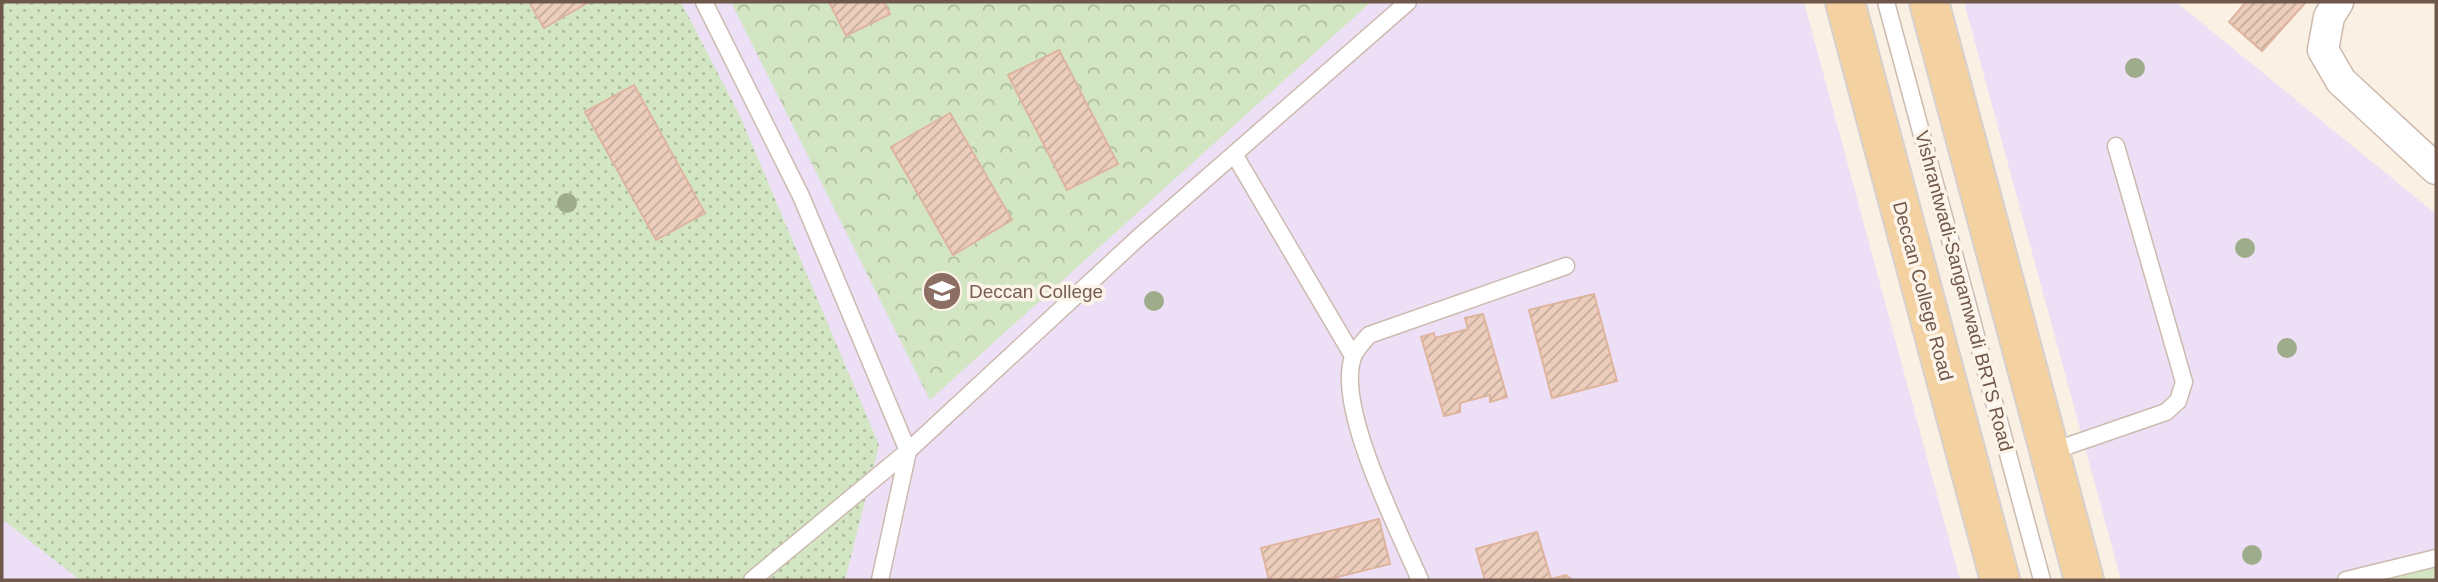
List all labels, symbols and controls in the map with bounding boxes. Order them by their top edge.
street label: Vishrantwadi-Sangamwadi BRTS Road [1911,128,2017,454]
street label: Deccan College Road [1889,199,1957,383]
school or university icon: Deccan College [921,270,963,312]
place label: Deccan College [969,281,1103,302]

